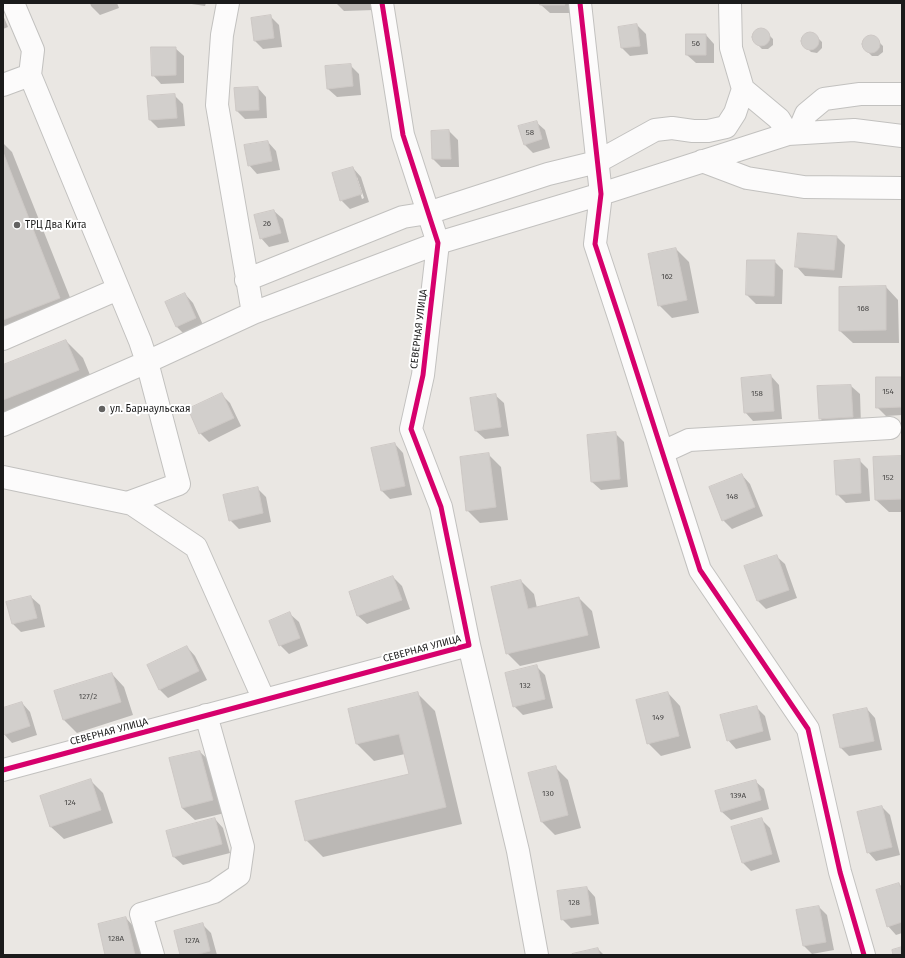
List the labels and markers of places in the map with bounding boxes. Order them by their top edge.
place label: ТРЦ Два Кита [25,219,86,231]
marker: ТРЦ Два Кита [12,220,22,230]
place label: ул. Барнаульская [110,403,191,415]
marker: ул. Барнаульская [97,404,107,414]

